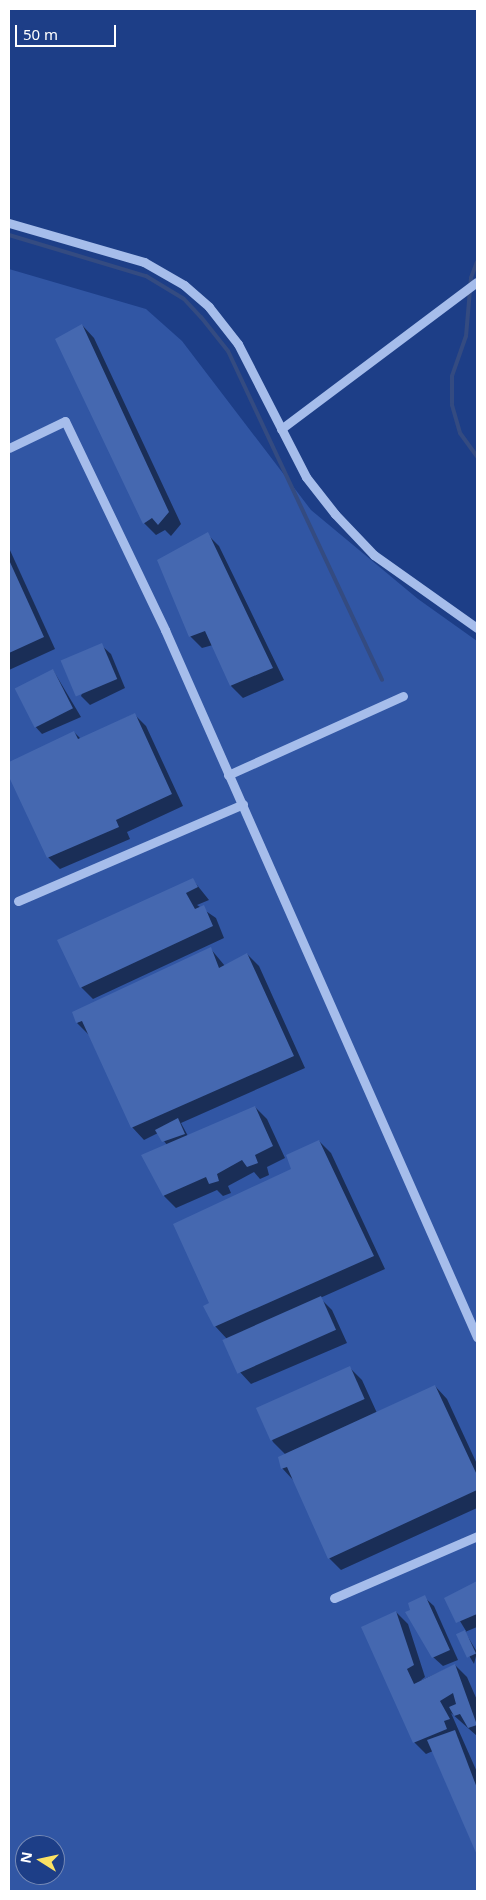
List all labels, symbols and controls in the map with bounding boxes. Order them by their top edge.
scale bar [18,15,119,47]
text: 50 m [23,24,58,44]
north arrow [15,1835,65,1885]
text: N [15,1850,36,1865]

